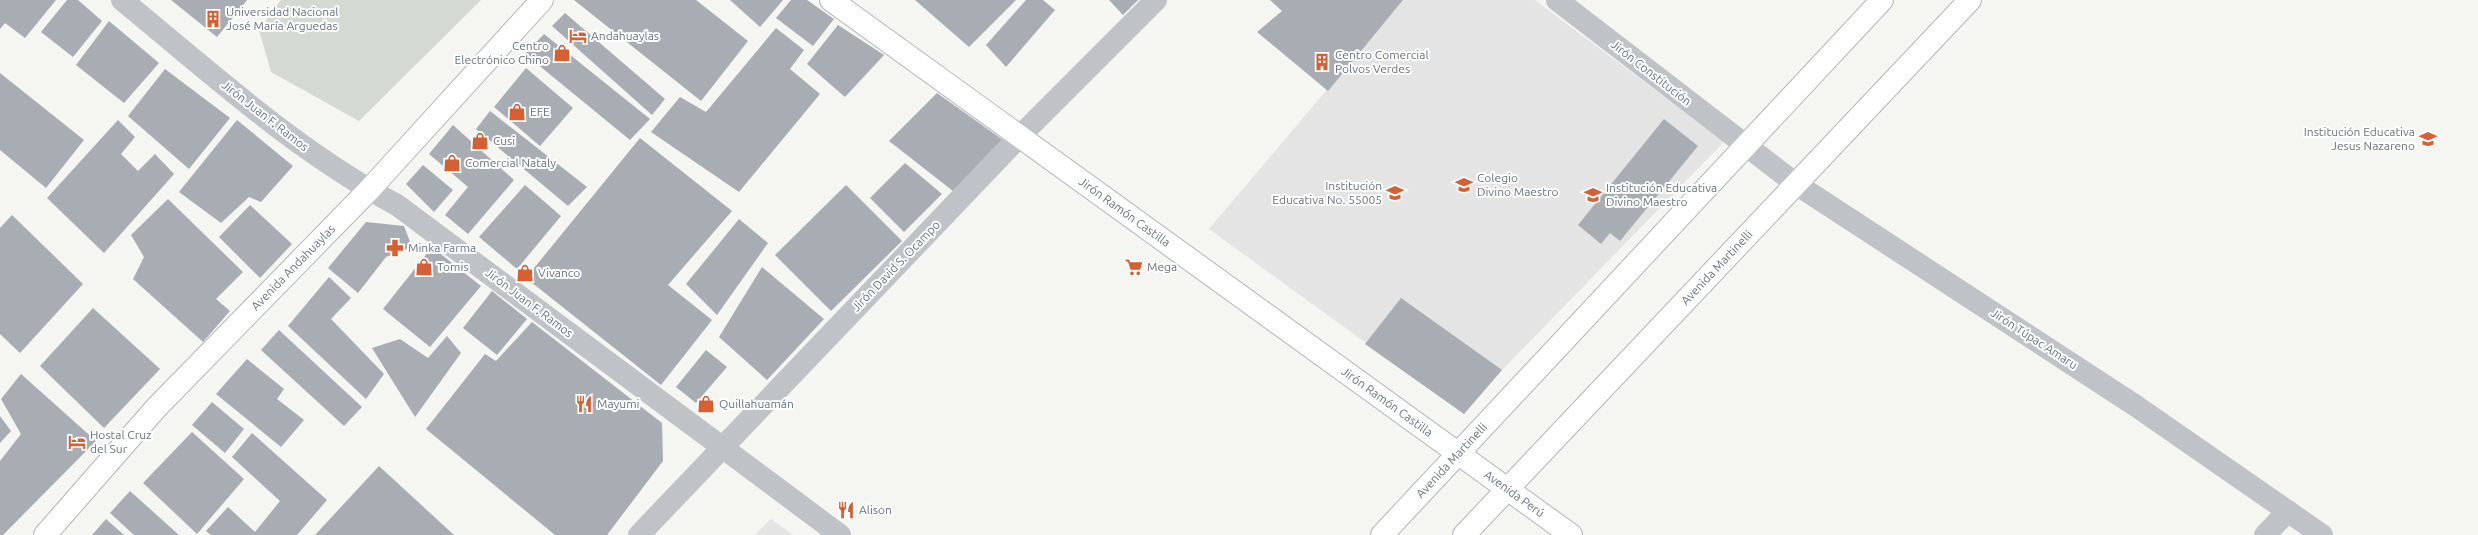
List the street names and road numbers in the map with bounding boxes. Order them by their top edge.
street label: Jirón Constitución [1609,37,1694,108]
street label: Jirón Juan F. Ramos [220,78,311,153]
street label: Jirón Ramón Castilla [1076,174,1173,249]
street label: Jirón David S. Ocampo [849,218,942,314]
street label: Avenida Andahuaylas [248,222,337,313]
street label: Avenida Martinelli [1678,227,1755,307]
street label: Jirón Juan F. Ramos [483,265,576,340]
street label: Jirón Túpac Amaru [1989,306,2080,371]
street label: Jirón Ramón Castilla [1339,364,1435,439]
street label: Avenida Martinelli [1413,420,1489,500]
street label: Avenida Perú [1482,467,1547,520]

